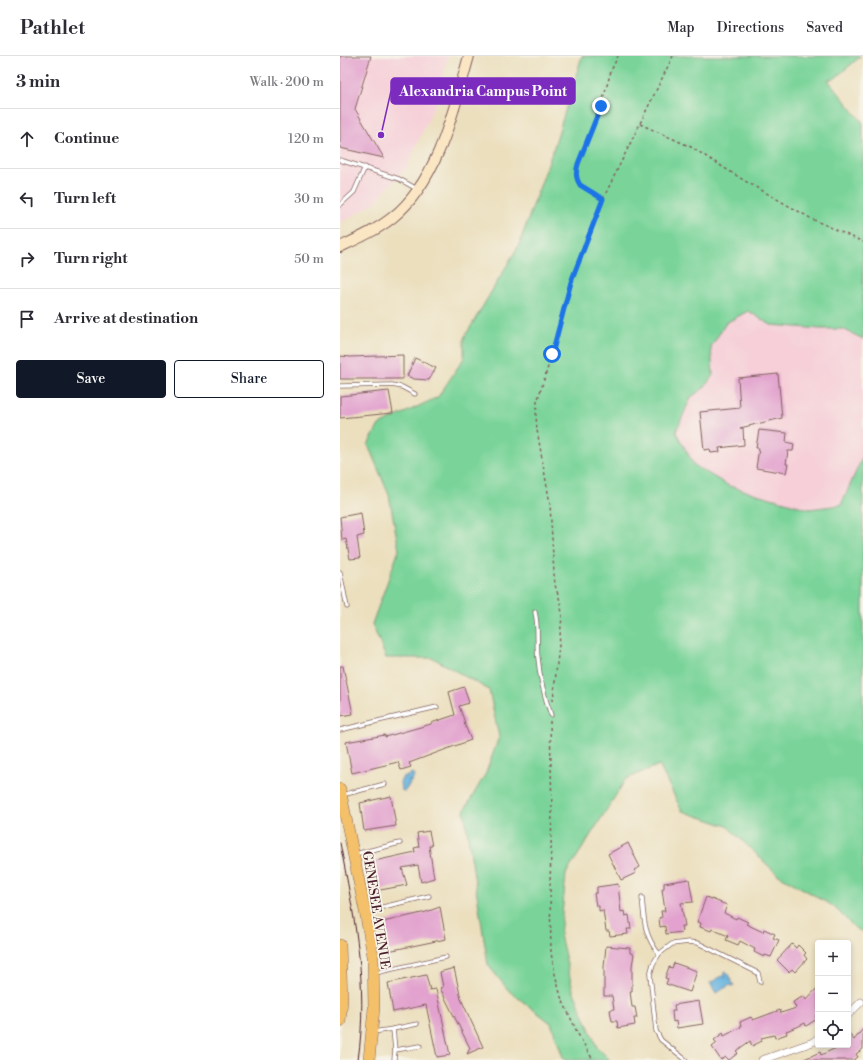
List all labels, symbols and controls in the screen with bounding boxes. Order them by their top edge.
text: Pathlet [20,16,85,40]
text: Map [667,19,695,37]
text: Directions [717,19,784,37]
text: Saved [806,19,843,37]
text: 3 min [16,71,60,93]
text: Walk · 200 m [250,74,324,90]
callout: Alexandria Campus Point [391,78,575,104]
text: Alexandria Campus Point [398,83,568,101]
route end [592,97,610,115]
icon: ahead [16,128,38,150]
text: Continue [54,129,119,148]
text: 120 m [288,131,324,147]
icon: left [16,188,38,210]
text: Turn left [54,189,116,208]
text: 30 m [294,191,324,207]
icon: right [16,248,38,270]
text: Turn right [54,249,128,268]
text: 50 m [294,251,324,267]
icon: arrive [16,308,38,330]
text: Arrive at destination [54,309,198,328]
route start [543,345,561,363]
button: Save [16,360,166,398]
button: Share [174,360,324,398]
street label: GENESEE AVENUE [359,850,393,970]
map controls [815,940,851,1048]
button: + [815,940,851,976]
button: − [815,976,851,1012]
button: locate [815,1012,851,1048]

